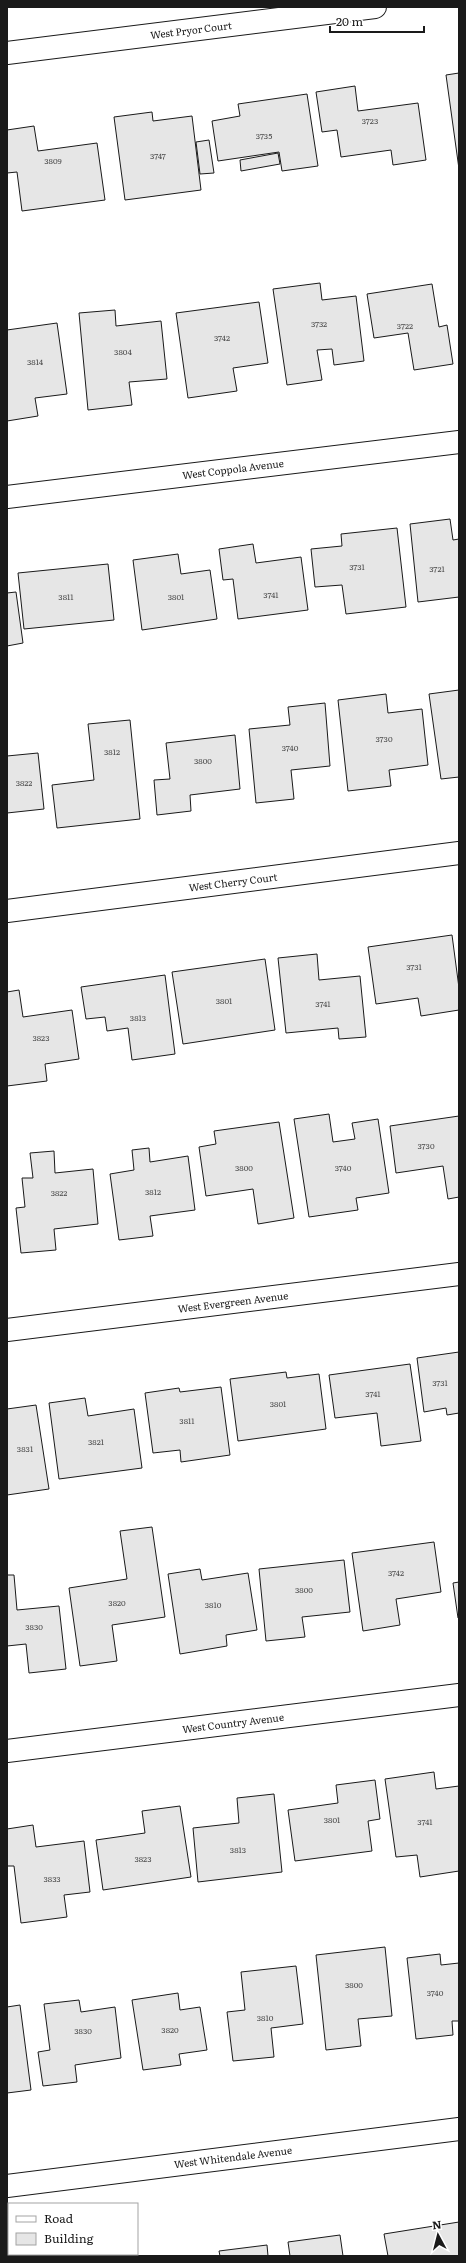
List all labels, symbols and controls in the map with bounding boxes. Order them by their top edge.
scale bar [330,8,424,34]
text: 20 m [336,12,363,30]
street label: West Pryor Court [149,17,233,42]
house number: 3723 [362,115,378,126]
house number: 3735 [256,130,272,141]
house number: 3747 [150,150,166,161]
house number: 3809 [44,155,62,166]
house number: 3732 [311,318,327,329]
house number: 3722 [397,320,413,331]
house number: 3742 [214,332,230,343]
house number: 3804 [114,346,132,357]
house number: 3814 [27,356,44,367]
street label: West Coppola Avenue [181,455,285,482]
house number: 3731 [349,561,366,572]
house number: 3721 [429,563,445,574]
house number: 3741 [263,589,279,600]
house number: 3811 [58,591,74,602]
house number: 3801 [168,591,185,602]
house number: 3730 [375,733,393,744]
house number: 3740 [282,742,299,753]
house number: 3812 [104,746,120,757]
house number: 3800 [194,755,212,766]
house number: 3822 [16,777,32,788]
street label: West Cherry Court [188,869,278,894]
house number: 3731 [406,961,423,972]
house number: 3801 [216,995,233,1006]
house number: 3741 [315,998,331,1009]
house number: 3813 [130,1012,146,1023]
house number: 3823 [32,1032,50,1043]
house number: 3730 [417,1140,435,1151]
house number: 3800 [235,1162,253,1173]
house number: 3740 [335,1162,352,1173]
house number: 3812 [145,1186,161,1197]
house number: 3822 [51,1187,67,1198]
street label: West Evergreen Avenue [177,1287,289,1316]
house number: 3731 [432,1377,449,1388]
house number: 3741 [365,1388,381,1399]
house number: 3801 [270,1398,287,1409]
house number: 3811 [179,1415,195,1426]
house number: 3821 [88,1436,105,1447]
house number: 3831 [17,1443,34,1454]
house number: 3742 [388,1567,404,1578]
house number: 3800 [295,1584,313,1595]
house number: 3820 [108,1597,126,1608]
house number: 3810 [205,1599,222,1610]
house number: 3830 [25,1621,43,1632]
street label: West Country Avenue [181,1709,285,1736]
house number: 3801 [324,1814,341,1825]
house number: 3741 [417,1816,433,1827]
house number: 3813 [230,1844,246,1855]
house number: 3823 [134,1853,152,1864]
house number: 3833 [43,1873,61,1884]
house number: 3800 [345,1979,363,1990]
house number: 3740 [427,1987,444,1998]
house number: 3810 [257,2012,274,2023]
house number: 3820 [161,2024,179,2035]
house number: 3830 [74,2025,92,2036]
street label: West Whitendale Avenue [173,2142,293,2171]
legend [8,2203,138,2255]
text: Road [44,2209,74,2227]
north arrow [418,2215,458,2255]
text: N [431,2216,442,2233]
text: Building [44,2229,94,2247]

